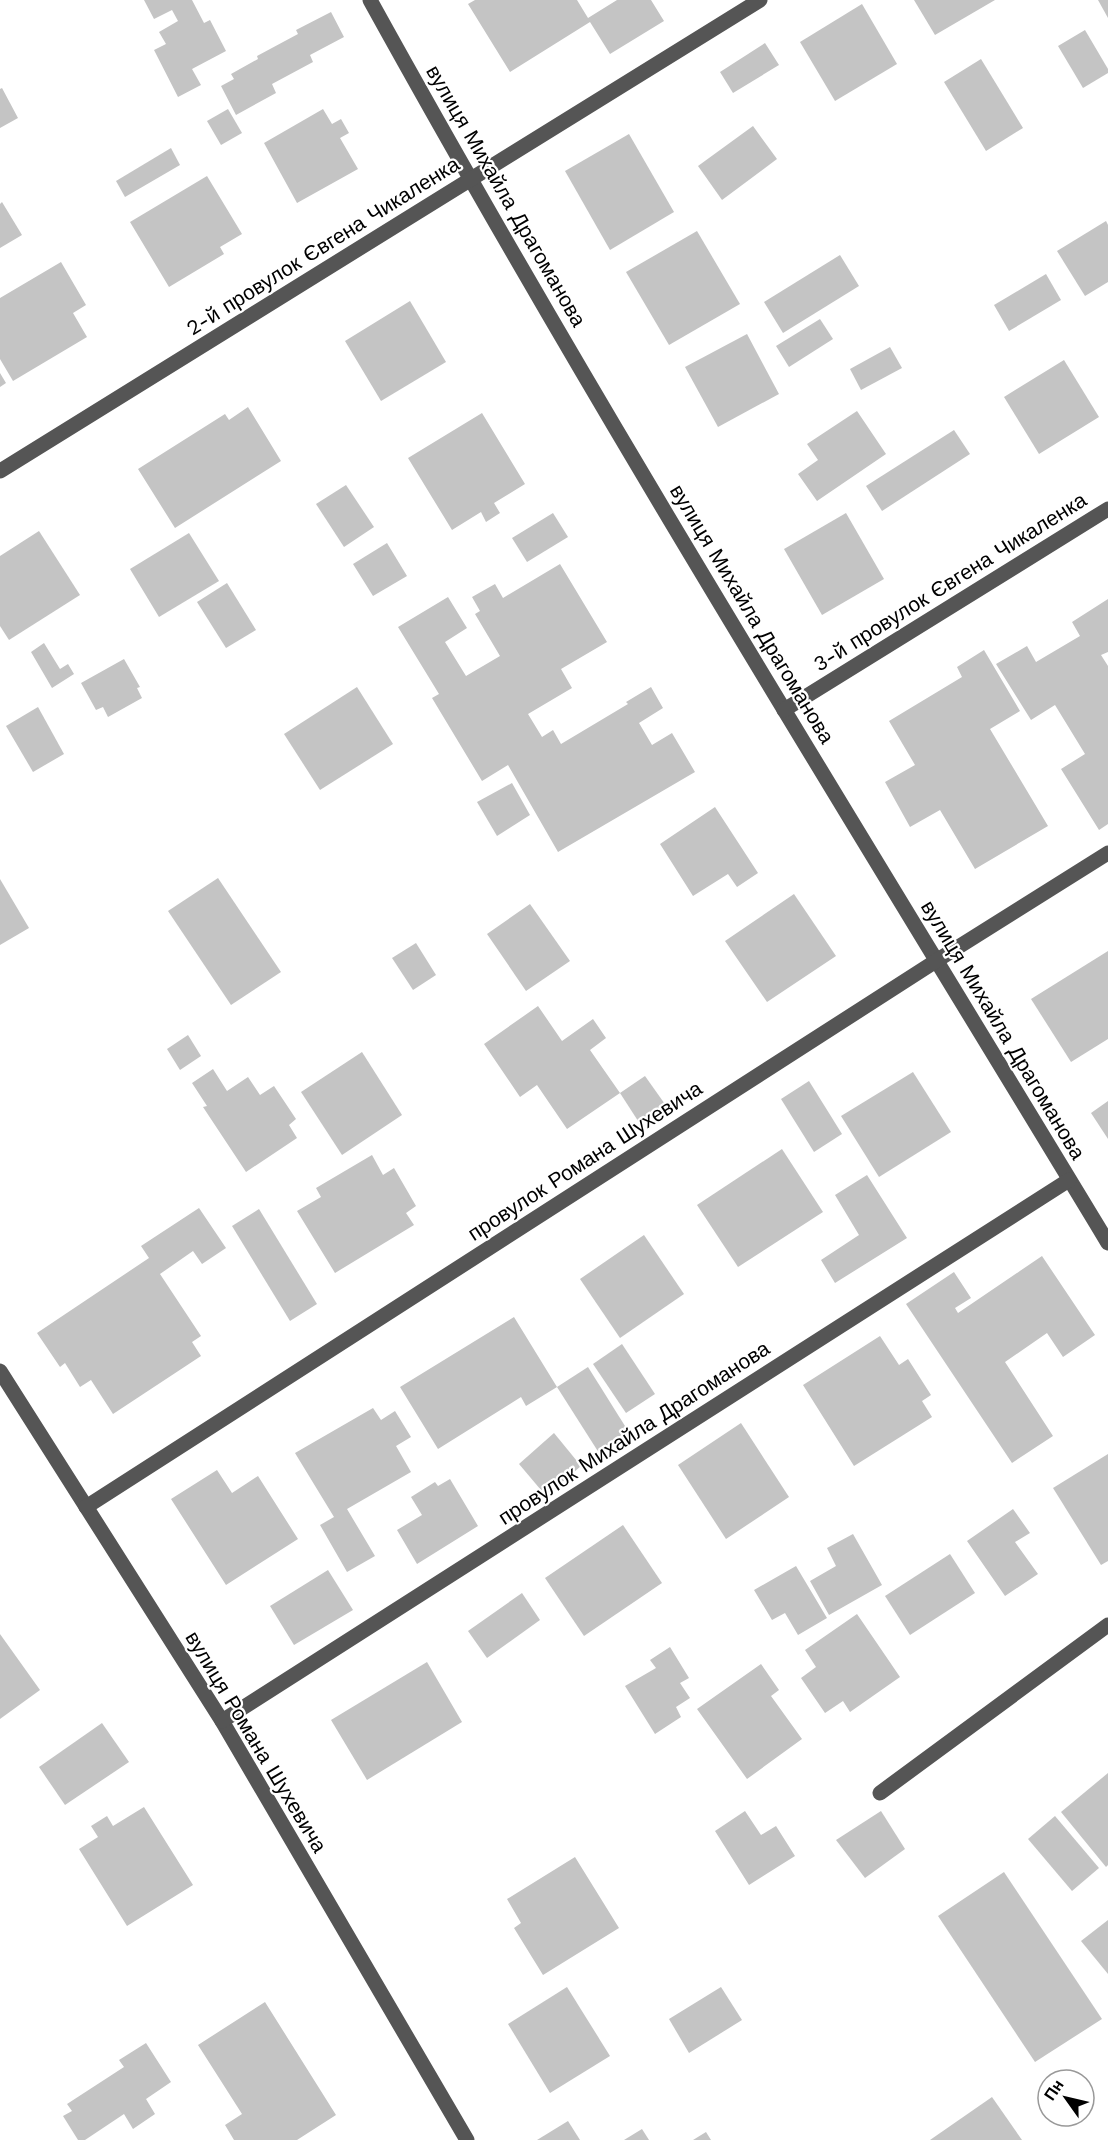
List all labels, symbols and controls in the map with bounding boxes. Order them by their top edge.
street label: вулиця Михайла Драгоманова [421,61,592,331]
street label: 2-й провулок Євгена Чикаленка [182,151,464,340]
street label: вулиця Михайла Драгоманова [665,480,840,748]
street label: 3-й провулок Євгена Чикаленка [809,487,1091,676]
street label: вулиця Михайла Драгоманова [916,896,1091,1164]
street label: провулок Романа Шухевича [463,1075,707,1246]
street label: провулок Михайла Драгоманова [493,1335,774,1530]
street label: вулиця Романа Шухевича [180,1627,333,1857]
north arrow [1036,2068,1096,2128]
text: Пн [1040,2076,1068,2104]

